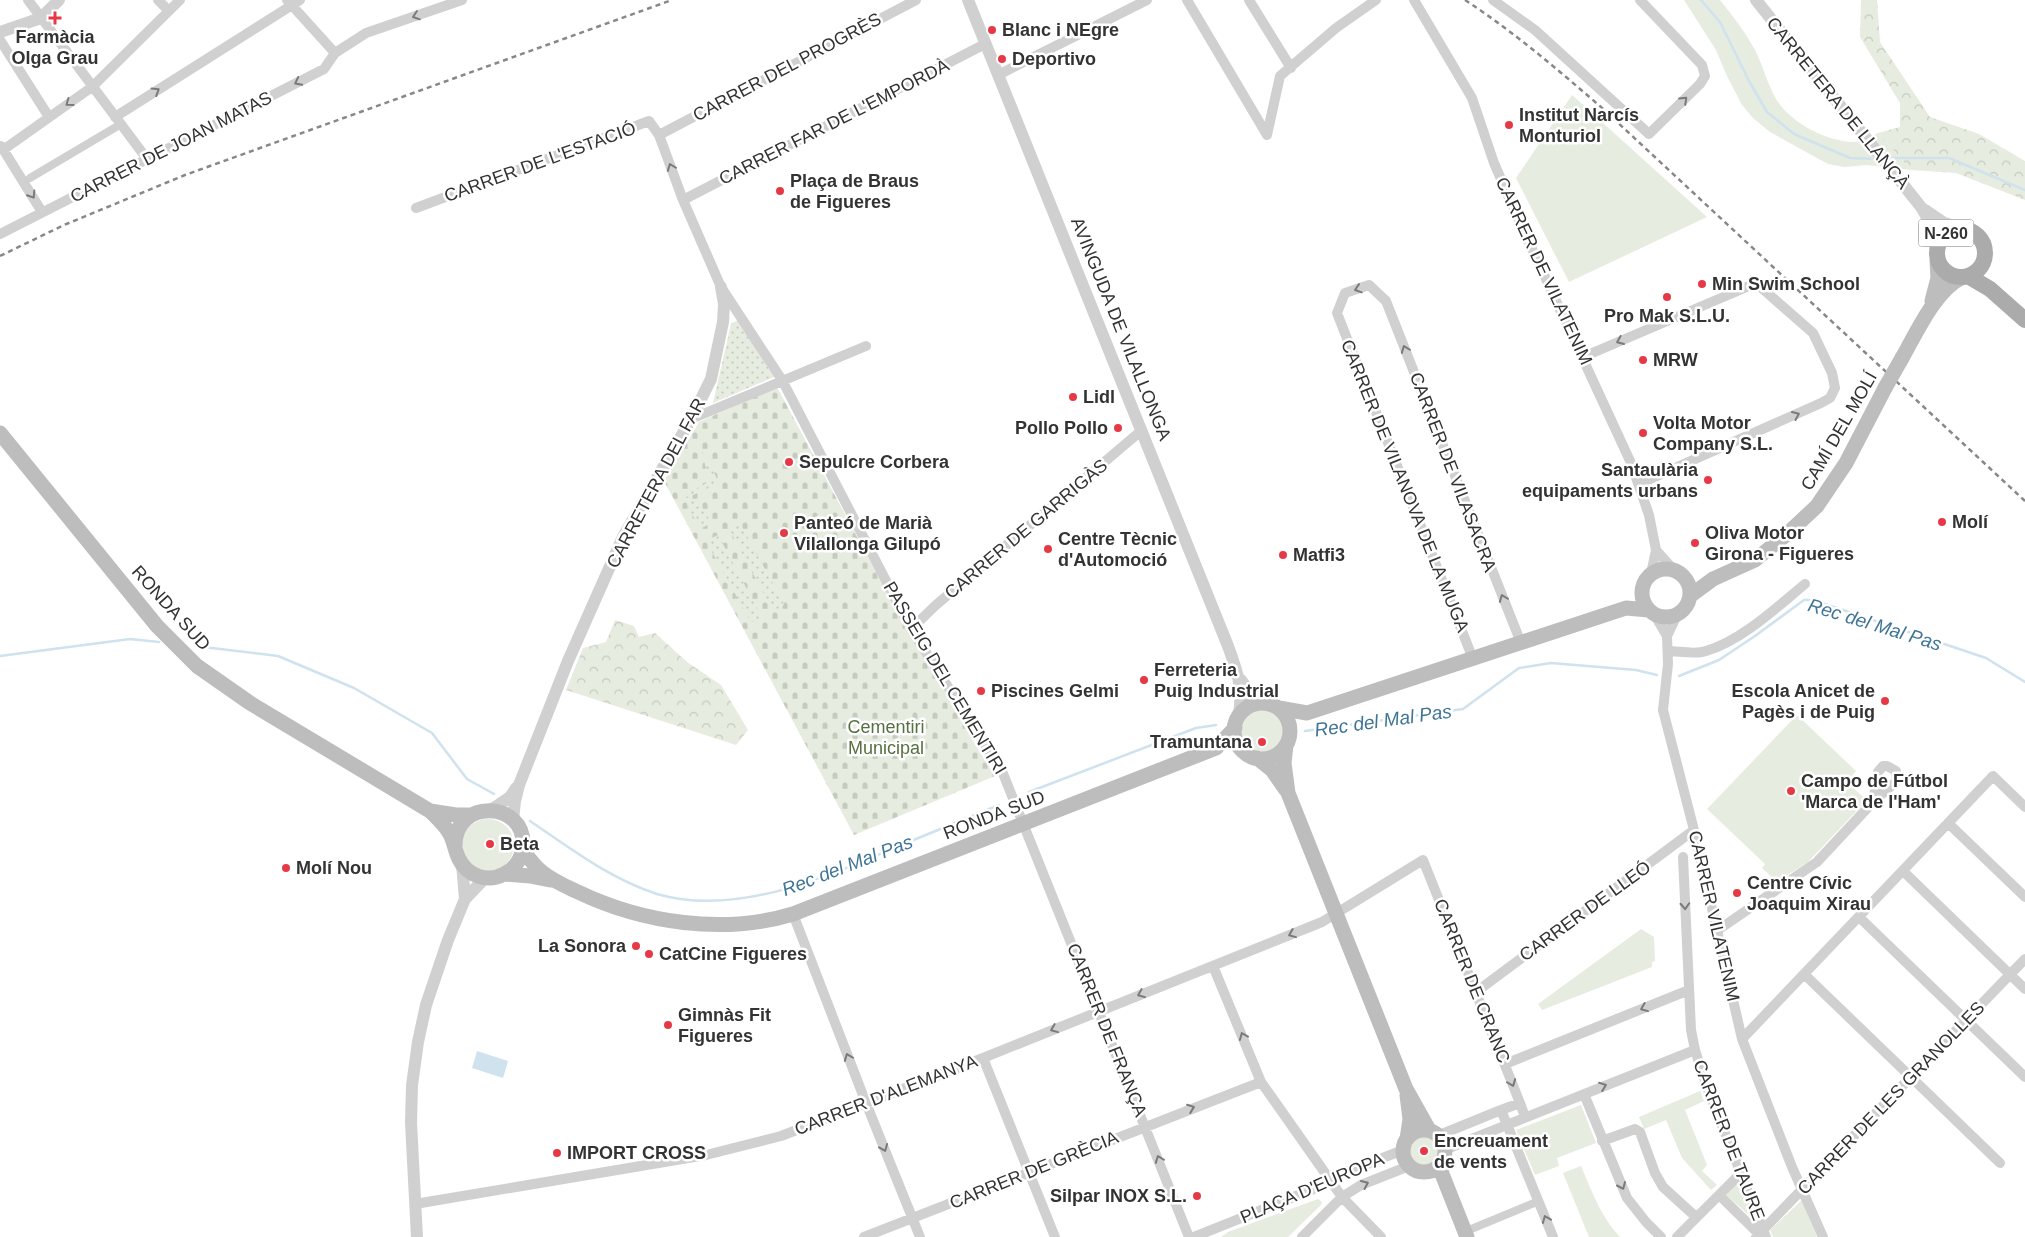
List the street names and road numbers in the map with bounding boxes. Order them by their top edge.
street label: CARRER DEL PROGRÈS [689,9,885,125]
street label: CARRETERA DE LLANÇÀ [1763,13,1913,193]
street label: CARRER FAR DE L'EMPORDÀ [716,55,952,189]
street label: CARRER DE JOAN MATAS [67,87,275,207]
street label: CARRER DE L'ESTACIÓ [441,117,638,206]
street label: CARRER DE VILATENIM [1492,174,1596,368]
street label: AVINGUDA DE VILALLONGA [1067,215,1175,443]
road number: N-260 [1918,220,1974,247]
street label: CARRER DE VILANOVA DE LA MUGA [1337,337,1473,635]
street label: CAMÍ DEL MOLÍ [1797,368,1881,494]
street label: CARRER DE VILASACRA [1406,369,1500,575]
street label: CARRETERA DEL FAR [603,395,709,571]
street label: CARRER DE GARRIGÀS [941,455,1111,603]
street label: RONDA SUD [128,562,214,654]
street label: PASSEIG DEL CEMENTIRI [880,578,1010,778]
street label: RONDA SUD [940,786,1048,844]
street label: CARRER VILATENIM [1685,829,1743,1003]
street label: CARRER DE LLEÓ [1515,856,1654,965]
street label: CARRER DE CRANC [1430,896,1514,1066]
street label: CARRER DE FRANÇA [1063,940,1151,1120]
street label: CARRER DE LES GRANOLLES [1793,998,1989,1198]
street label: CARRER D'ALEMANYA [792,1051,980,1139]
street label: CARRER DE TAURE [1689,1057,1769,1223]
street label: CARRER DE GRÈCIA [947,1127,1121,1213]
street label: PLAÇA D'EUROPA [1237,1149,1387,1227]

